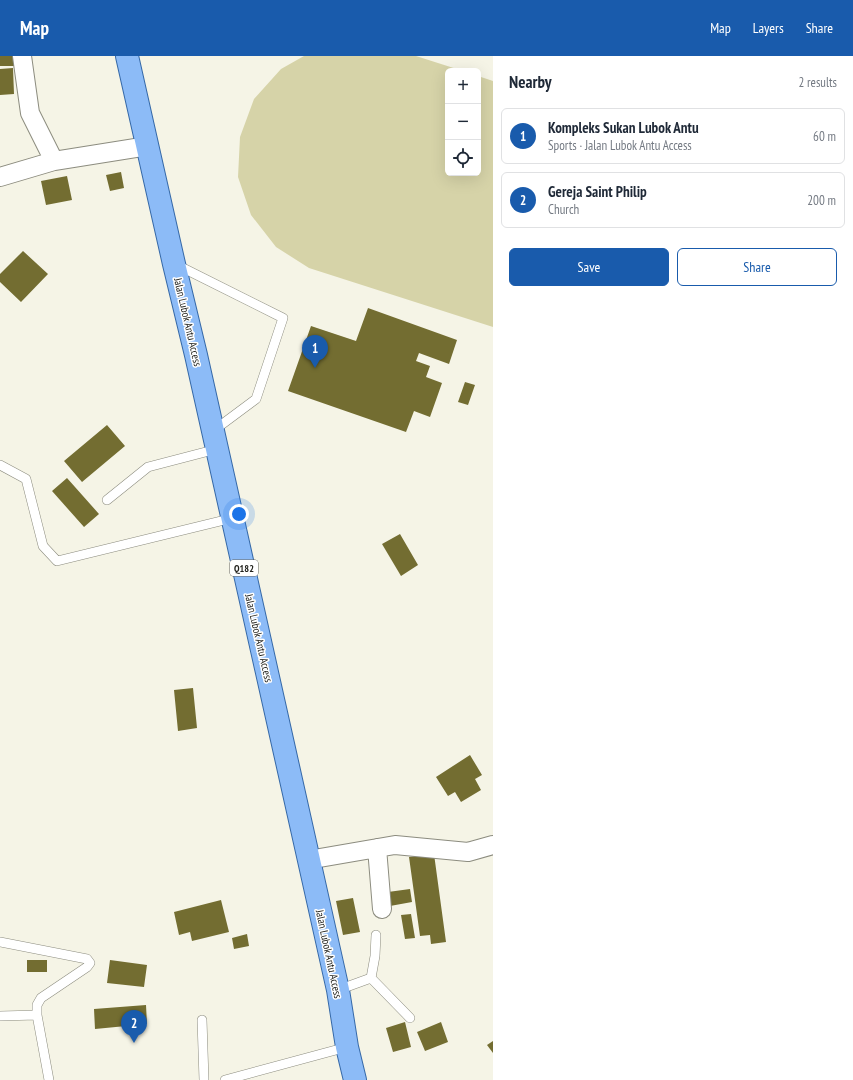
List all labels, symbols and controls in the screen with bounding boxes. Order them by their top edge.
text: Map [20,16,49,40]
text: Map [710,19,731,37]
text: Layers [753,19,784,37]
text: Share [806,19,833,37]
map controls [445,68,481,176]
button: + [445,68,481,104]
text: Nearby [509,71,552,93]
text: 2 results [798,74,837,91]
button: − [445,104,481,140]
text: Kompleks Sukan Lubok Antu [548,118,699,137]
text: 1 [520,128,526,145]
text: 60 m [813,128,836,145]
text: Sports · Jalan Lubok Antu Access [548,137,692,154]
button: locate [445,140,481,176]
text: Gereja Saint Philip [548,182,647,201]
text: 2 [520,192,526,209]
text: 200 m [807,192,836,209]
text: Church [548,201,579,218]
button: Save [509,248,669,286]
button: Share [677,248,837,286]
street label: Jalan Lubok Antu Access [171,275,205,368]
pin: 1 [302,335,328,368]
your location [229,504,249,524]
road number: Q182 [230,560,258,576]
street label: Jalan Lubok Antu Access [242,591,276,684]
street label: Jalan Lubok Antu Access [313,907,345,1000]
pin: 2 [121,1010,147,1043]

